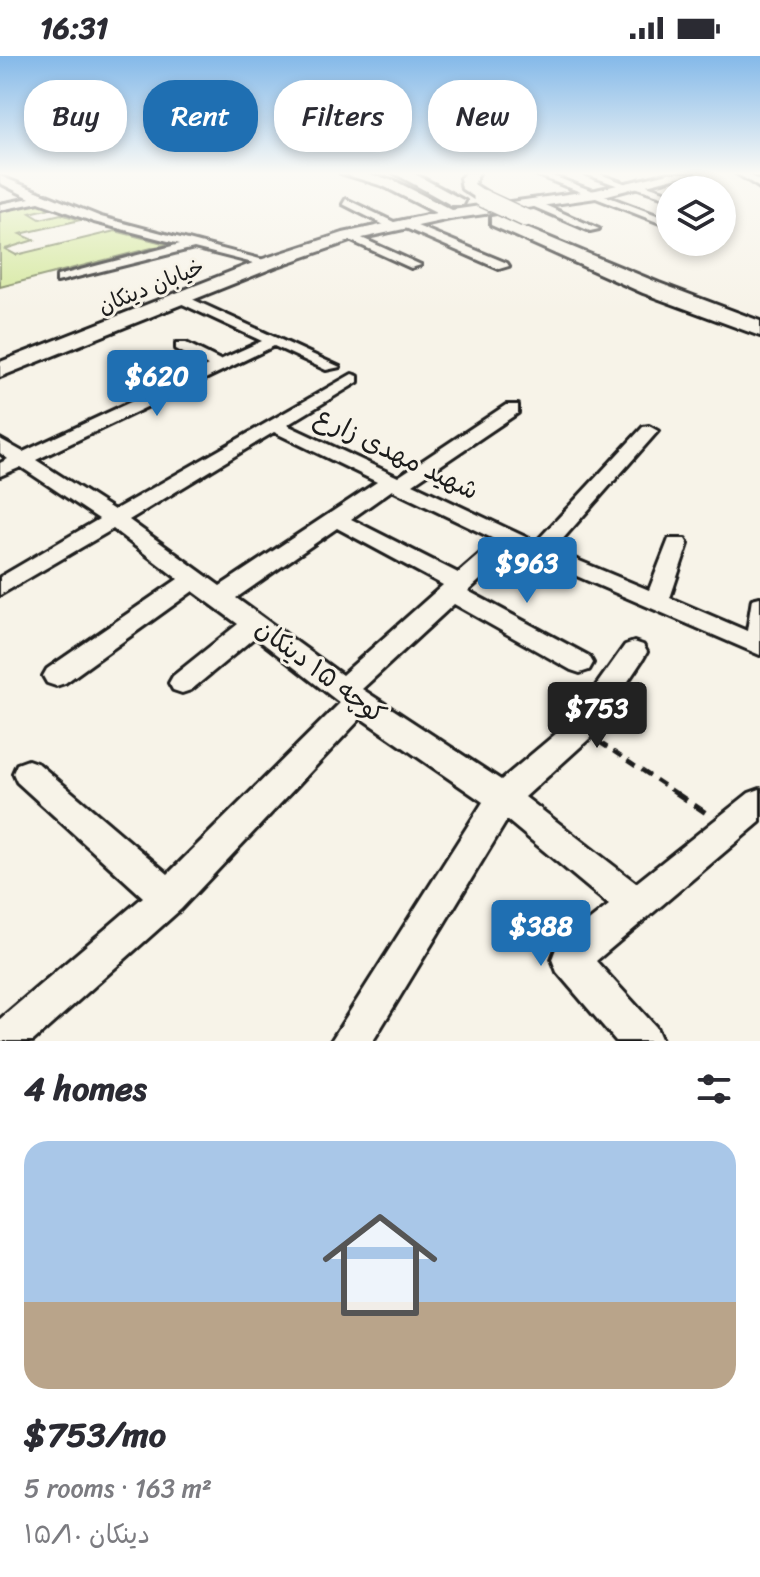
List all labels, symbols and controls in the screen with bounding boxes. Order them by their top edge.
text: 16:31 [40,1,108,55]
chip: Buy [24,80,127,152]
chip: Rent [143,80,258,152]
chip: Filters [274,80,412,152]
chip: New [428,80,537,152]
map controls [656,176,736,256]
button: layers [656,176,736,256]
street label: خیابان دینکان [92,247,210,325]
pin: $620 [110,350,204,418]
text: $620 [125,353,189,399]
street label: شهید مهدی زارع [307,393,487,513]
pin: $963 [480,537,574,605]
text: $963 [496,540,558,586]
street label: کوچه ۱۵ دینکان [245,606,397,736]
pin: $753 [550,682,644,750]
text: $753 [566,685,628,731]
pin: $388 [494,900,588,968]
text: $388 [509,903,573,949]
text: 4 homes [24,1059,147,1119]
icon: filters [692,1067,736,1111]
icon: home [308,1193,452,1337]
text: $753/mo [24,1405,166,1465]
text: 5 rooms · 163 m² [24,1465,212,1511]
text: ۱۵/۱۰ دینکان [24,1511,150,1557]

